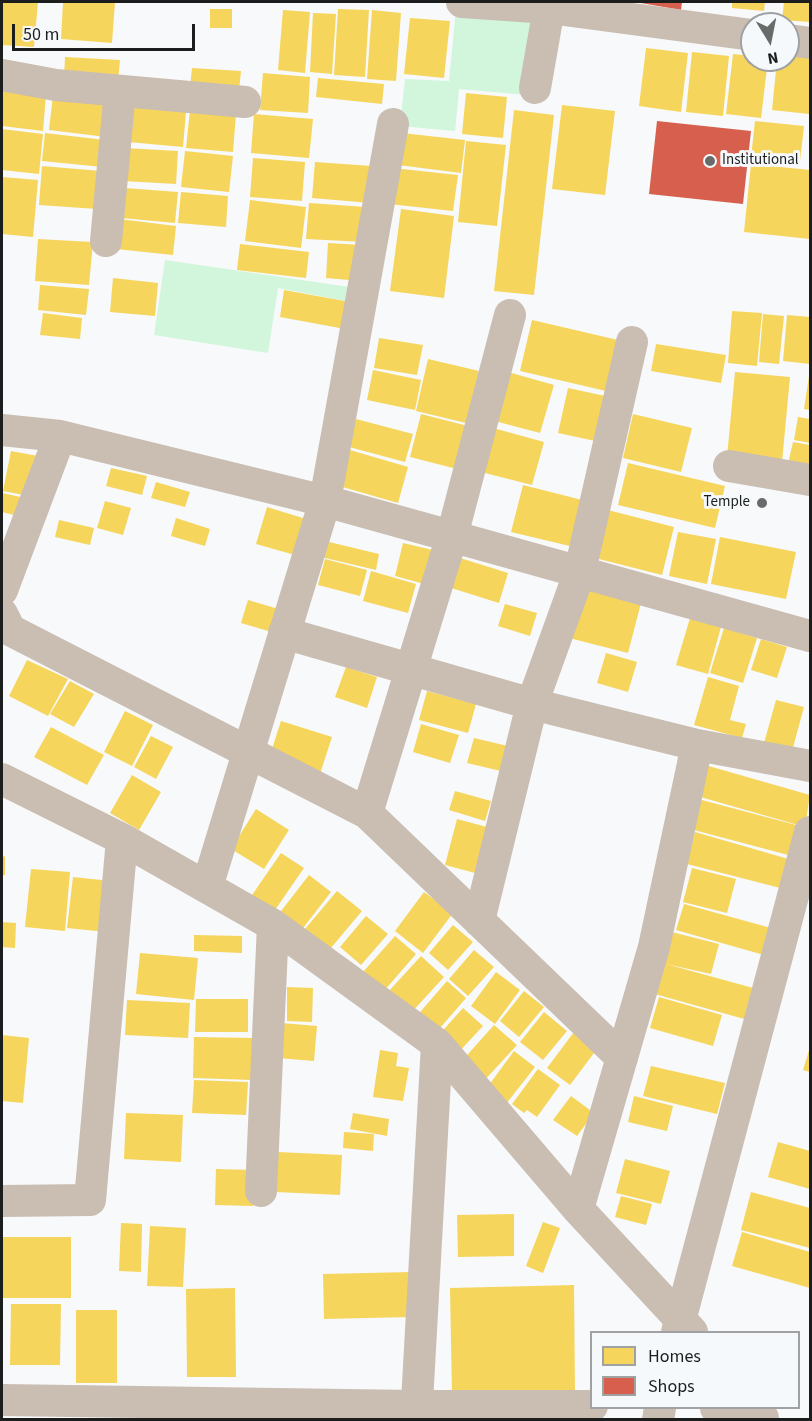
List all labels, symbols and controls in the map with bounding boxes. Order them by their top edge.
scale bar [15,12,198,50]
north arrow [740,12,800,72]
text: 50 m [23,22,59,47]
text: N [766,46,780,70]
place label: Institutional [722,152,799,170]
marker: Institutional [703,154,717,168]
place label: Temple [703,494,750,512]
marker: Temple [755,496,769,510]
legend [590,1331,800,1409]
text: Homes [648,1344,701,1369]
text: Shops [648,1374,695,1399]

